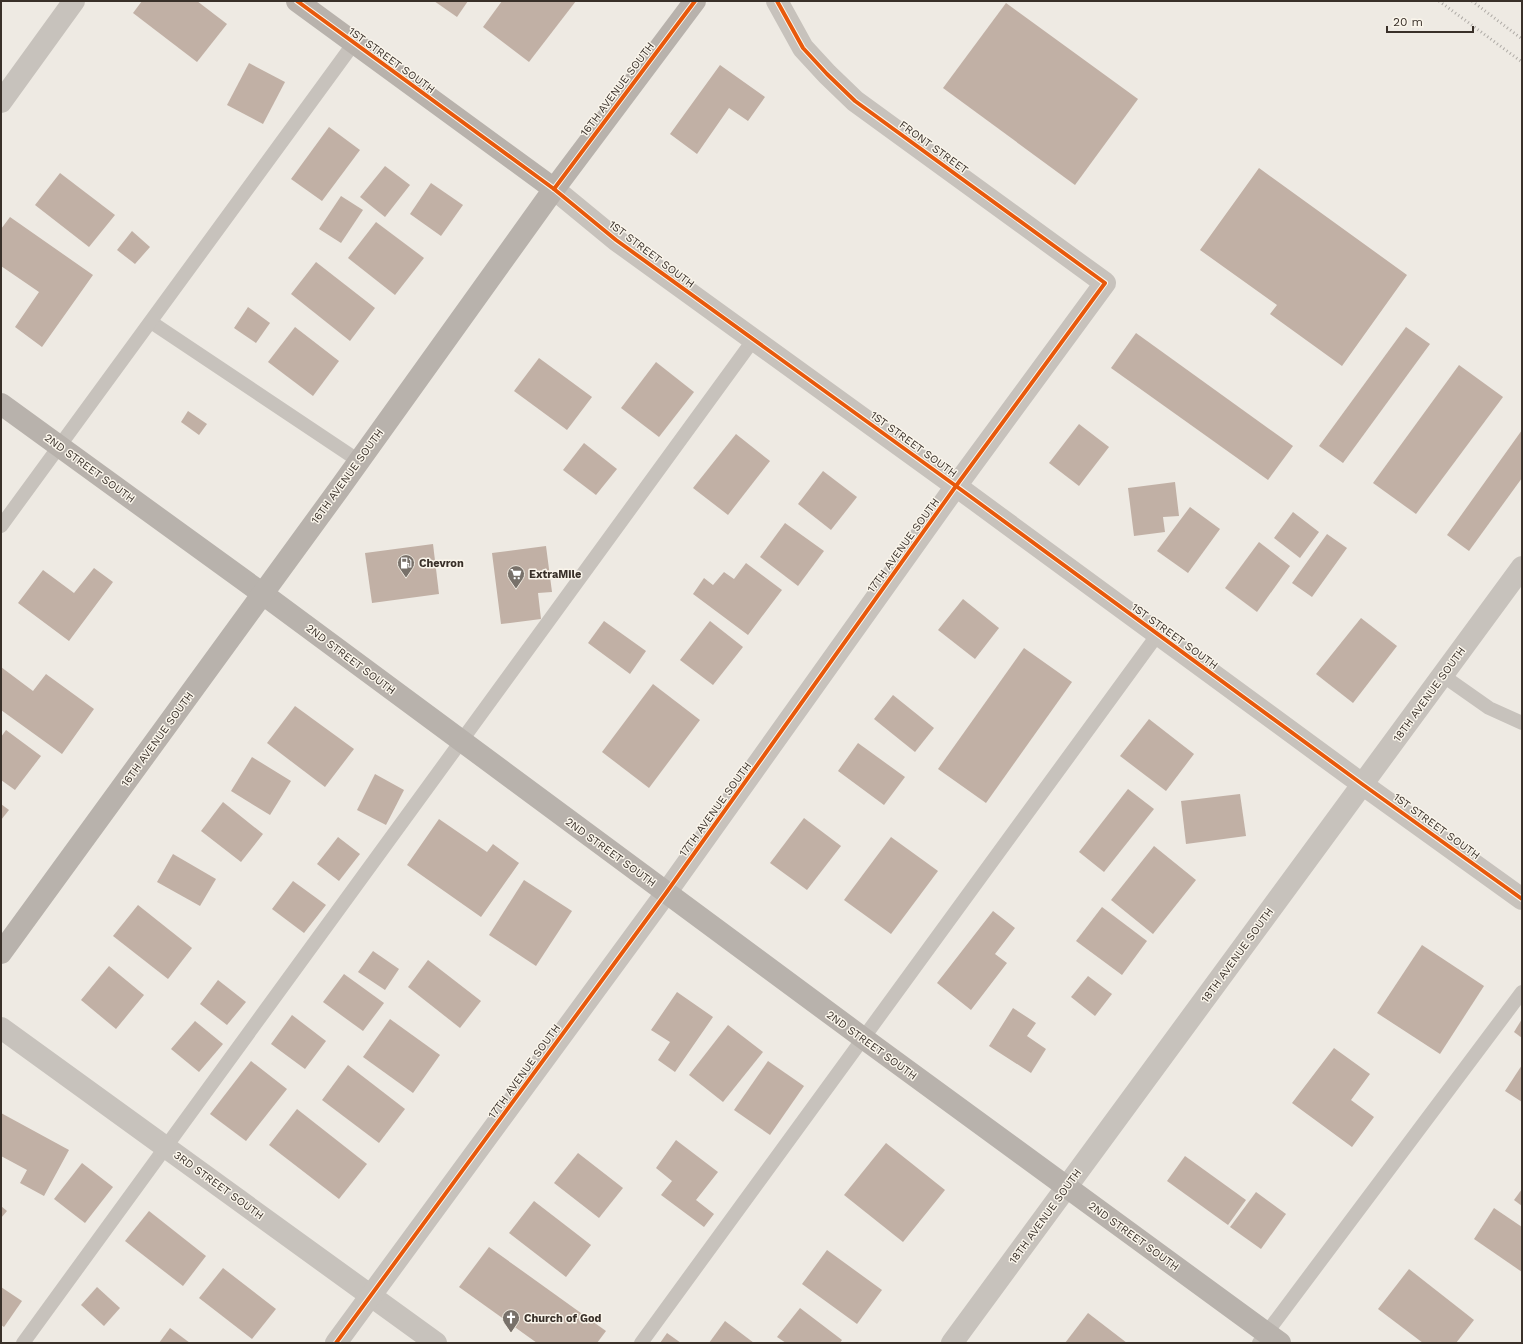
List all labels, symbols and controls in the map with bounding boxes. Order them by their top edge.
scale bar [1387,8,1473,34]
text: 20 m [1393,15,1423,29]
street label: 1ST STREET SOUTH [346,25,437,96]
street label: 16TH AVENUE SOUTH [578,40,657,139]
street label: FRONT STREET [897,118,971,177]
street label: 1ST STREET SOUTH [606,218,697,291]
street label: 1ST STREET SOUTH [868,409,959,480]
street label: 16TH AVENUE SOUTH [309,426,386,526]
street label: 2ND STREET SOUTH [42,431,138,506]
street label: 17TH AVENUE SOUTH [865,495,942,595]
fuel station icon: Chevron [396,553,416,578]
place label: Chevron [419,557,464,570]
supermarket icon: ExtraMile [506,564,526,589]
place label: ExtraMile [529,568,581,581]
street label: 1ST STREET SOUTH [1129,601,1220,672]
street label: 2ND STREET SOUTH [303,621,398,697]
street label: 18TH AVENUE SOUTH [1391,644,1468,744]
street label: 16TH AVENUE SOUTH [119,689,196,789]
street label: 17TH AVENUE SOUTH [677,759,754,859]
street label: 1ST STREET SOUTH [1391,791,1482,862]
street label: 2ND STREET SOUTH [563,815,659,890]
street label: 18TH AVENUE SOUTH [1199,905,1276,1005]
street label: 2ND STREET SOUTH [824,1008,920,1083]
street label: 17TH AVENUE SOUTH [486,1021,563,1121]
street label: 3RD STREET SOUTH [171,1148,266,1222]
street label: 18TH AVENUE SOUTH [1007,1166,1084,1266]
street label: 2ND STREET SOUTH [1086,1199,1182,1274]
church icon: Church of God [501,1308,521,1333]
place label: Church of God [524,1312,602,1325]

